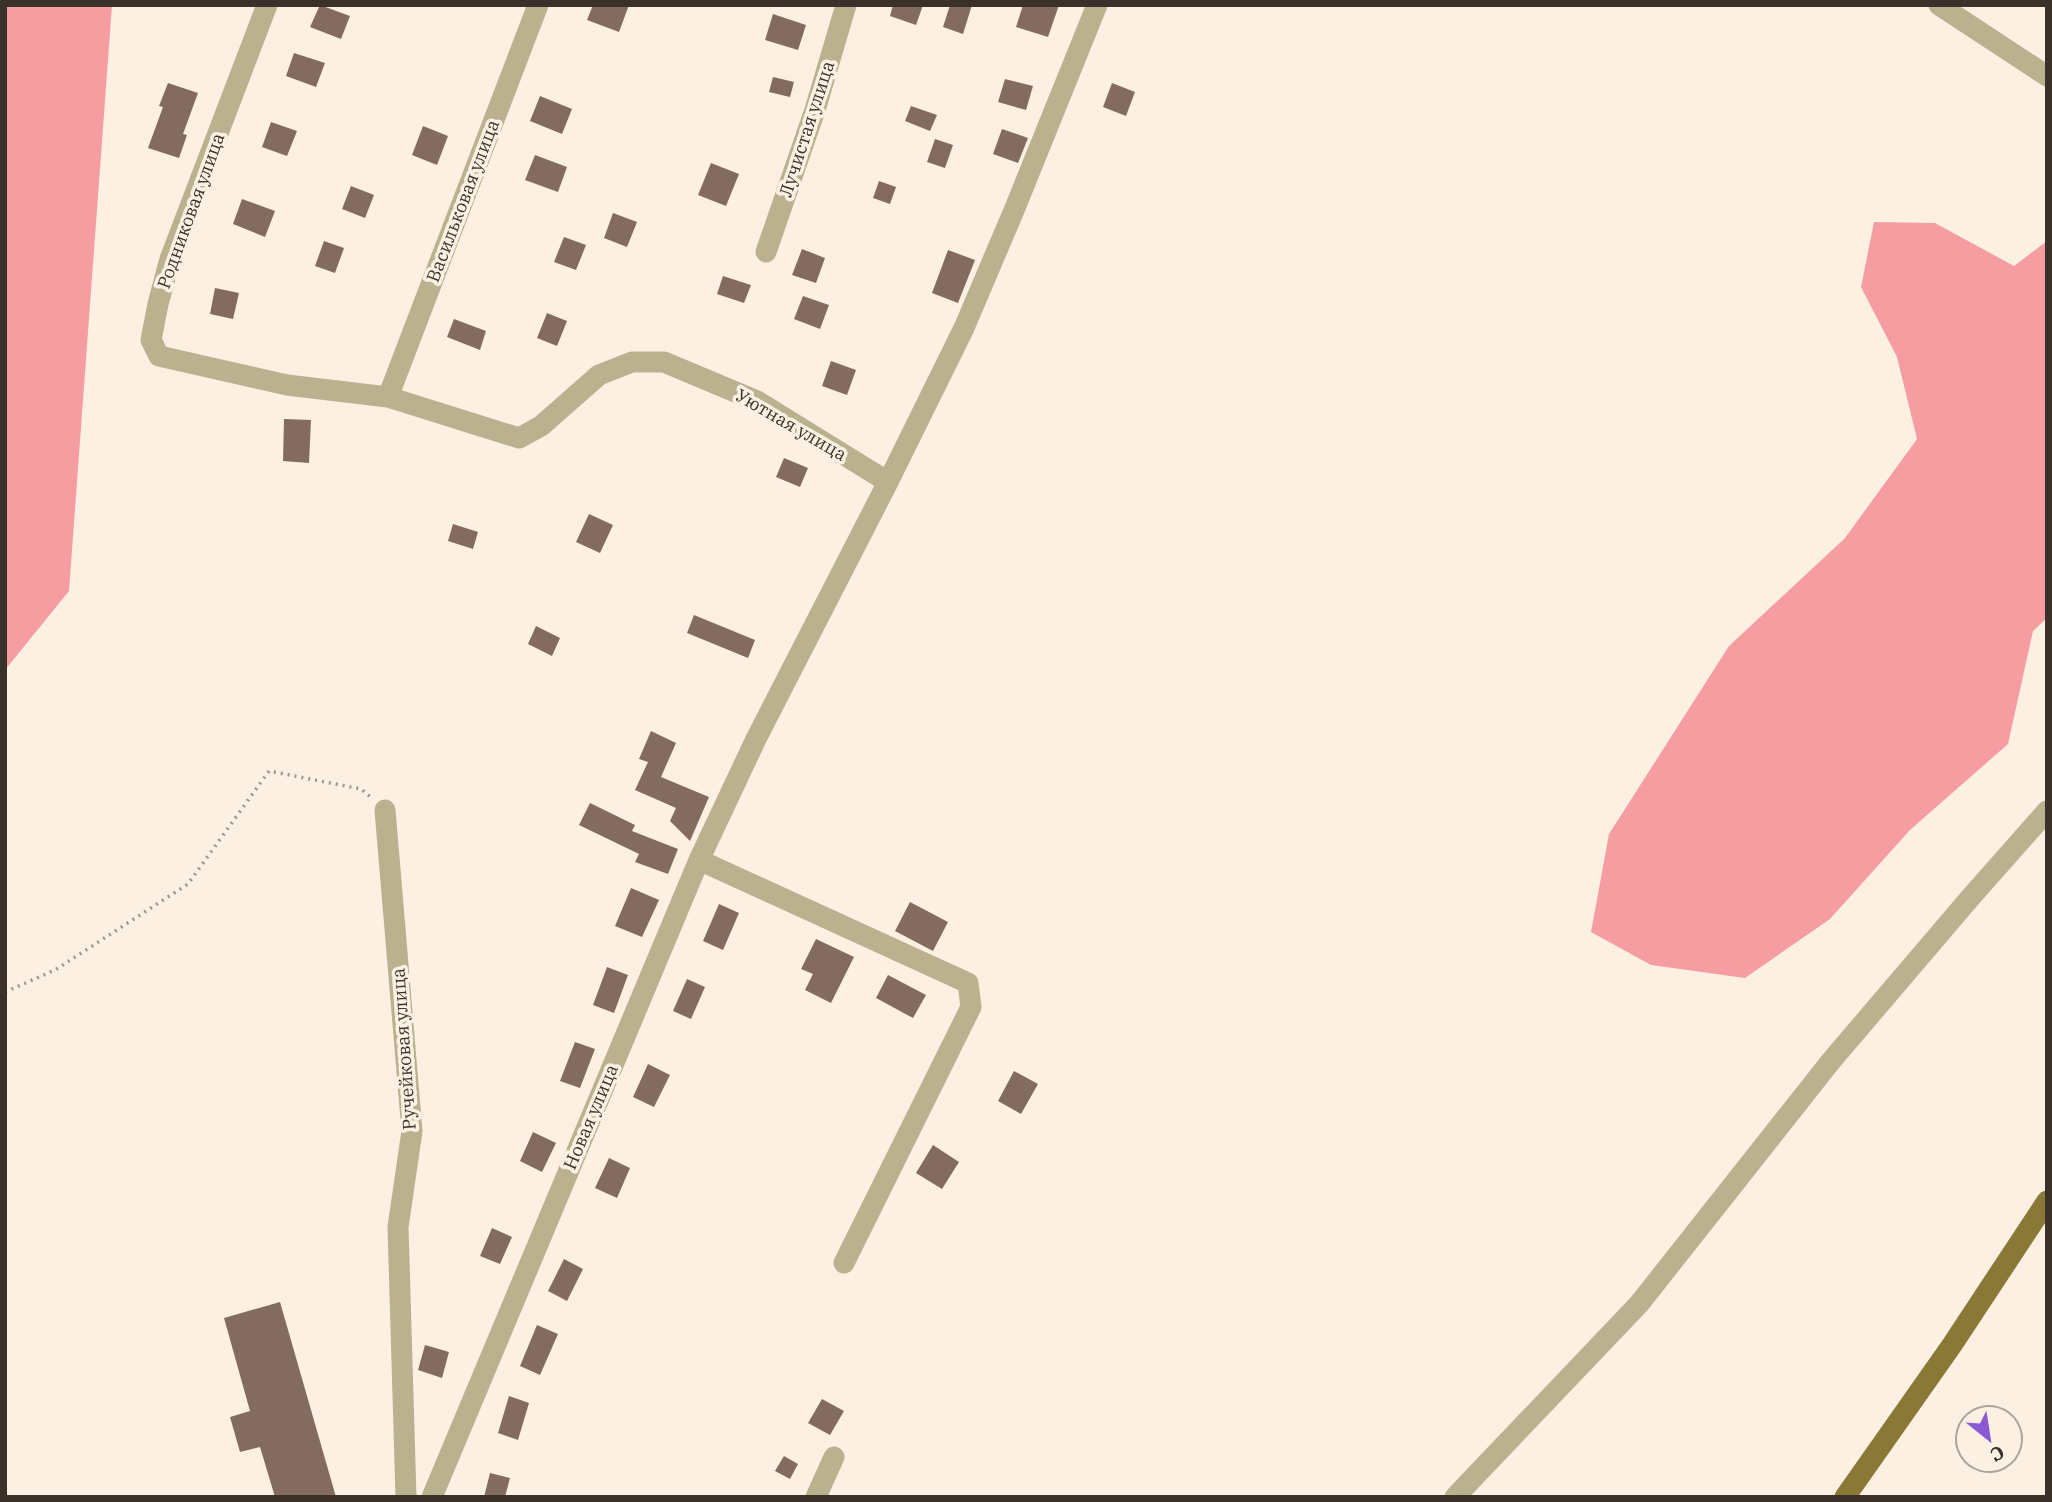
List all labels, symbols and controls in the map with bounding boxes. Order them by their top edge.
street label: Лучистая улица [774,58,839,200]
street label: Васильковая улица [421,116,504,285]
street label: Родниковая улица [152,130,229,292]
street label: Уютная улица [732,383,851,466]
street label: Ручейковая улица [386,967,421,1131]
street label: Новая улица [558,1061,623,1173]
north arrow [1954,1404,2024,1474]
text: С [1986,1440,2009,1467]

